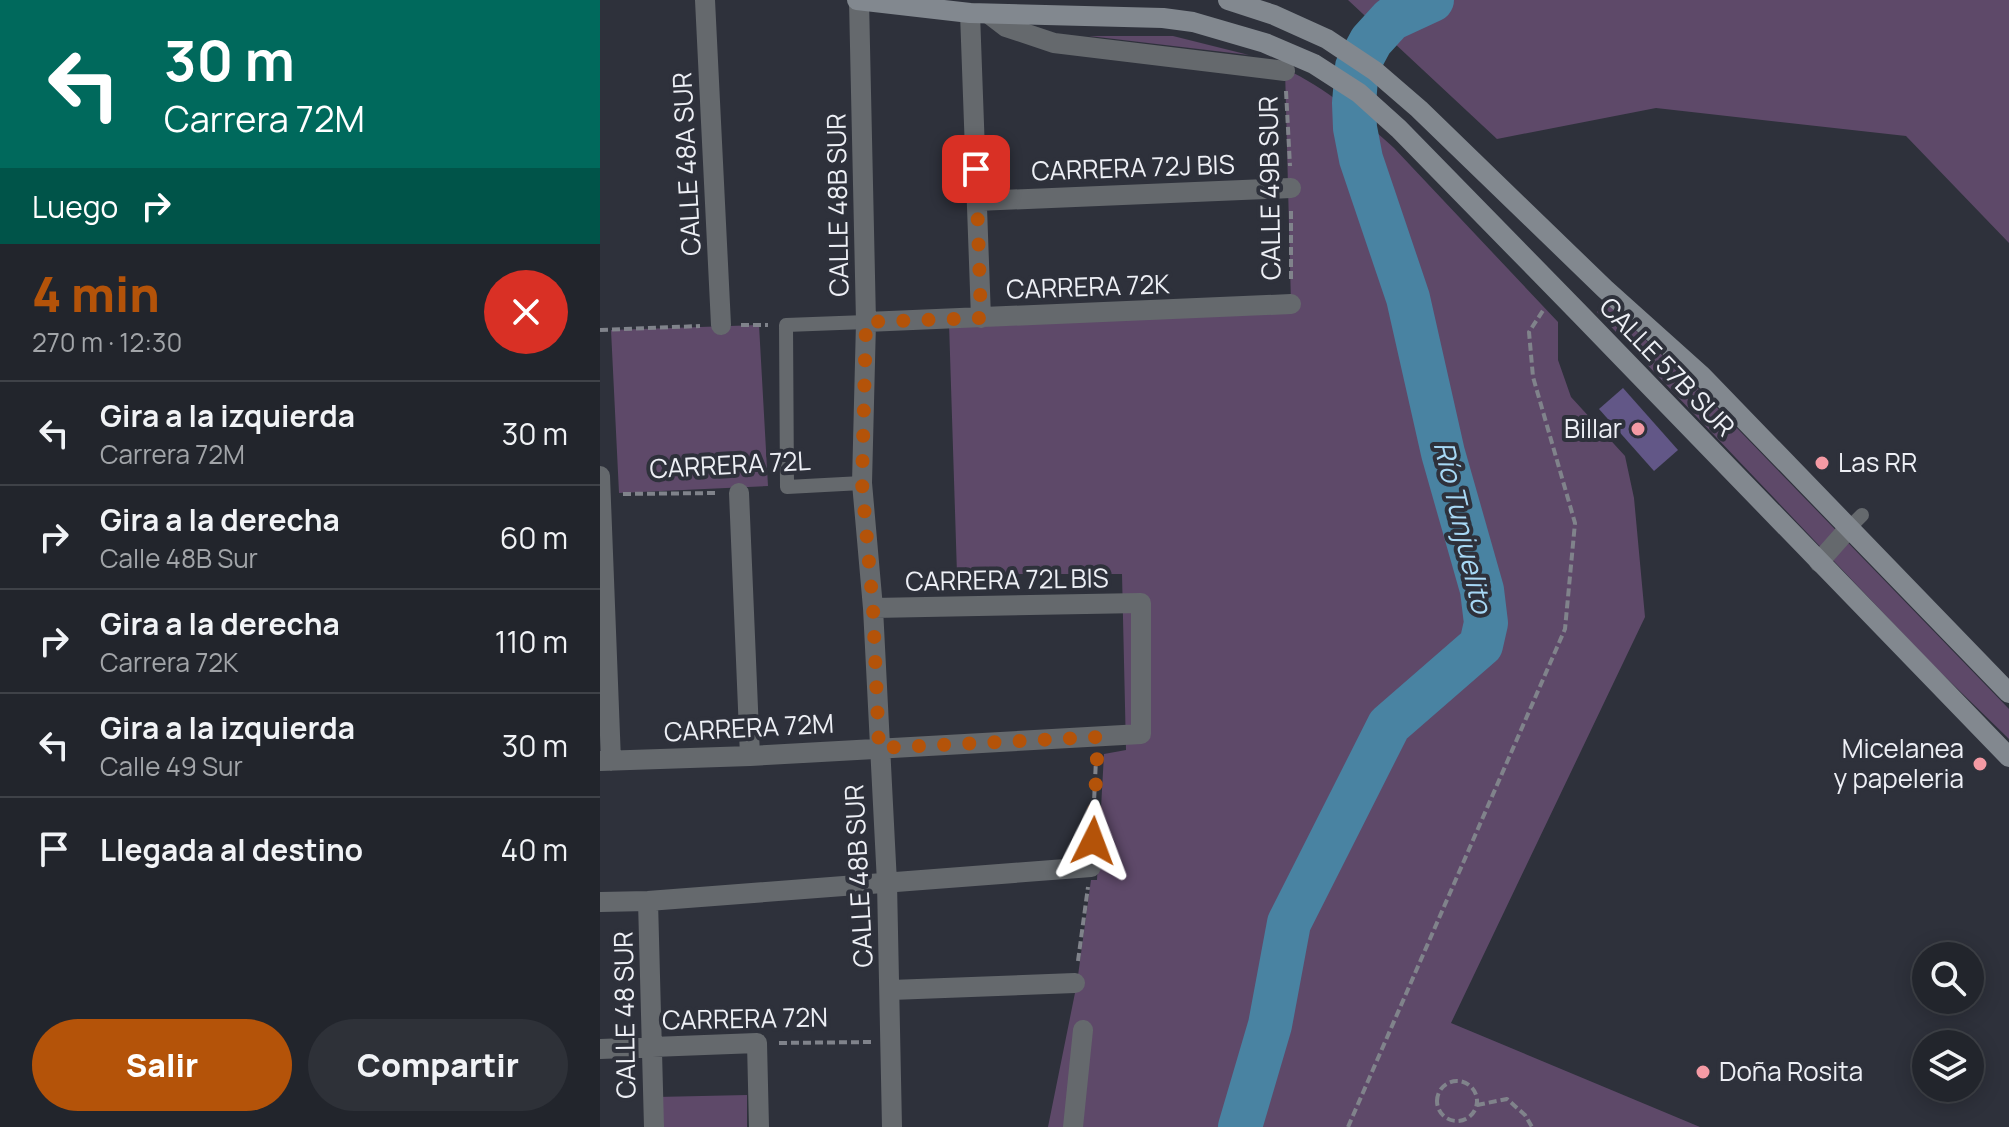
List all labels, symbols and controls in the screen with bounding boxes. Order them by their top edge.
text: 30 m [164,21,295,98]
icon: left [32,32,136,136]
street label: CALLE 48A SUR [663,71,709,257]
text: Carrera 72M [164,94,365,143]
street label: CALLE 49B SUR [1249,96,1289,280]
street label: CALLE 48B SUR [817,113,857,297]
pin [942,135,1010,203]
street label: CARRERA 72J BIS [1031,145,1235,189]
icon: arrive [954,147,998,191]
icon: right [134,184,178,228]
text: Luego [32,186,118,227]
text: 4 min [32,261,160,326]
street label: CARRERA 72K [1006,265,1171,307]
button: close [484,270,568,354]
street label: CALLE 57B SUR [1592,289,1744,444]
text: 270 m · 12:30 [32,324,182,360]
text: Gira a la izquierda [100,395,355,436]
place label: Billar [1564,410,1622,446]
icon: left [32,411,76,455]
text: 30 m [502,413,568,454]
marker: Billar [1629,420,1647,438]
text: Carrera 72M [100,436,245,472]
water label: Río Tunjuelito [1426,437,1503,618]
street label: CARRERA 72L [648,442,811,486]
place label: Las RR [1838,444,1917,480]
marker: Las RR [1813,454,1831,472]
text: Gira a la derecha [100,499,340,540]
icon: right [32,515,76,559]
text: 60 m [500,517,568,558]
text: Calle 48B Sur [100,540,258,576]
street label: CARRERA 72L BIS [905,559,1109,599]
text: Gira a la derecha [100,603,340,644]
icon: right [32,619,76,663]
text: 110 m [495,621,568,662]
text: Carrera 72K [100,644,239,680]
street label: CARRERA 72M [663,705,835,749]
text: Gira a la izquierda [100,707,355,748]
icon: left [32,723,76,767]
text: 30 m [502,725,568,766]
place label: Micelanea y papeleria [1834,730,1964,796]
text: Calle 49 Sur [100,748,243,784]
marker: Micelanea y papeleria [1971,755,1989,773]
street label: CALLE 48B SUR [835,784,881,969]
position arrow [1051,799,1135,883]
icon: arrive [32,827,76,871]
text: Llegada al destino [100,829,363,870]
text: 40 m [501,829,568,870]
street label: CALLE 48 SUR [605,931,643,1099]
map controls [1912,942,1984,1102]
button: search [1912,942,1984,1014]
street label: CARRERA 72N [662,999,828,1037]
button: Salir [32,1019,292,1111]
button: Compartir [308,1019,568,1111]
button: layers [1912,1030,1984,1102]
place label: Doña Rosita [1719,1053,1863,1089]
marker: Doña Rosita [1694,1063,1712,1081]

